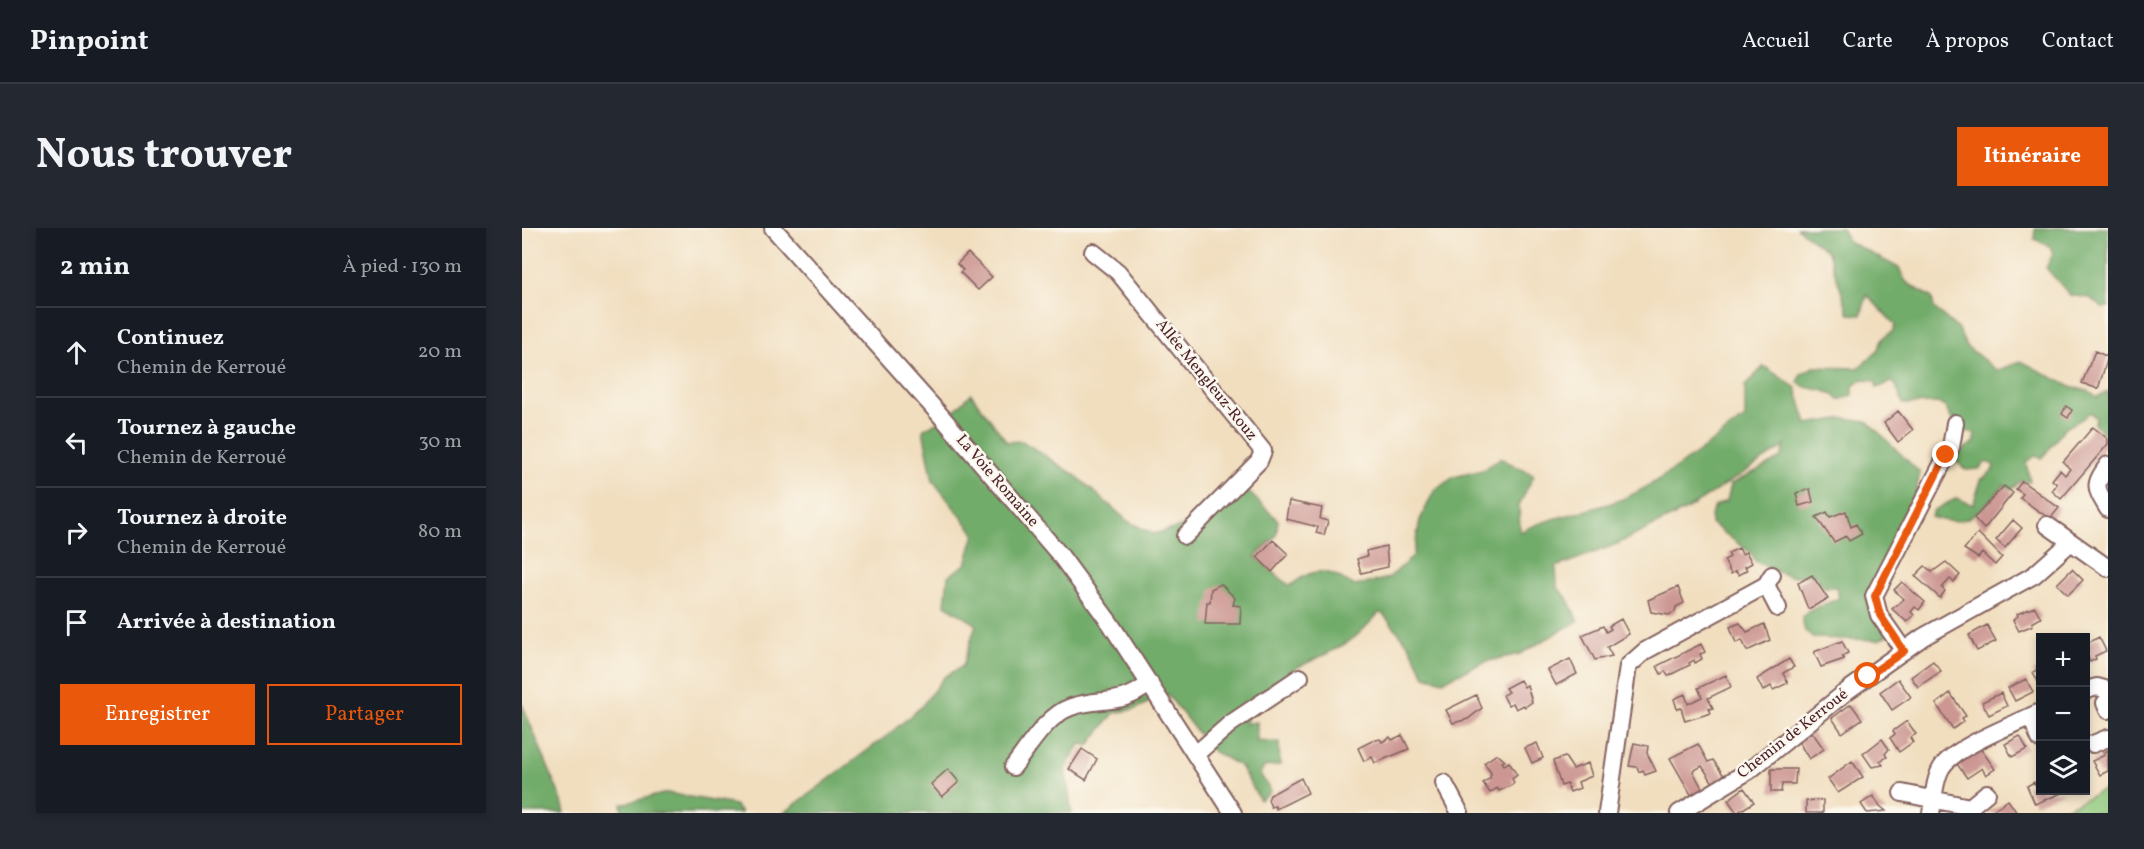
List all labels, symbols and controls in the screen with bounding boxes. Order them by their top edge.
text: Pinpoint [30,22,148,61]
text: Accueil [1742,27,1810,56]
text: Carte [1843,27,1893,56]
text: À propos [1926,27,2009,56]
text: Contact [2042,27,2114,56]
text: Nous trouver [36,127,292,186]
button: Itinéraire [1957,127,2108,186]
text: 2 min [60,249,130,285]
text: À pied · 130 m [342,253,462,281]
street label: Allée Mengleuz-Rouz [1150,314,1262,446]
text: Continuez [117,323,224,354]
icon: ahead [60,336,93,369]
text: 20 m [418,338,462,366]
text: Chemin de Kerroué [117,354,286,382]
text: Tournez à gauche [117,413,296,444]
icon: left [60,426,93,459]
text: 30 m [418,428,462,456]
street label: La Voie Romaine [951,430,1043,532]
route end [1932,441,1958,467]
text: Chemin de Kerroué [117,444,286,472]
text: Tournez à droite [117,503,287,534]
icon: right [60,516,93,549]
text: 80 m [418,518,462,546]
text: Chemin de Kerroué [117,534,286,562]
icon: arrive [60,606,93,639]
text: Arrivée à destination [117,607,336,638]
map controls [2036,633,2090,795]
button: + [2036,633,2090,687]
route start [1854,662,1880,688]
button: Enregistrer [60,684,255,745]
button: Partager [267,684,462,745]
street label: Chemin de Kerroué [1733,684,1853,784]
button: − [2036,687,2090,741]
button: layers [2036,741,2090,795]

